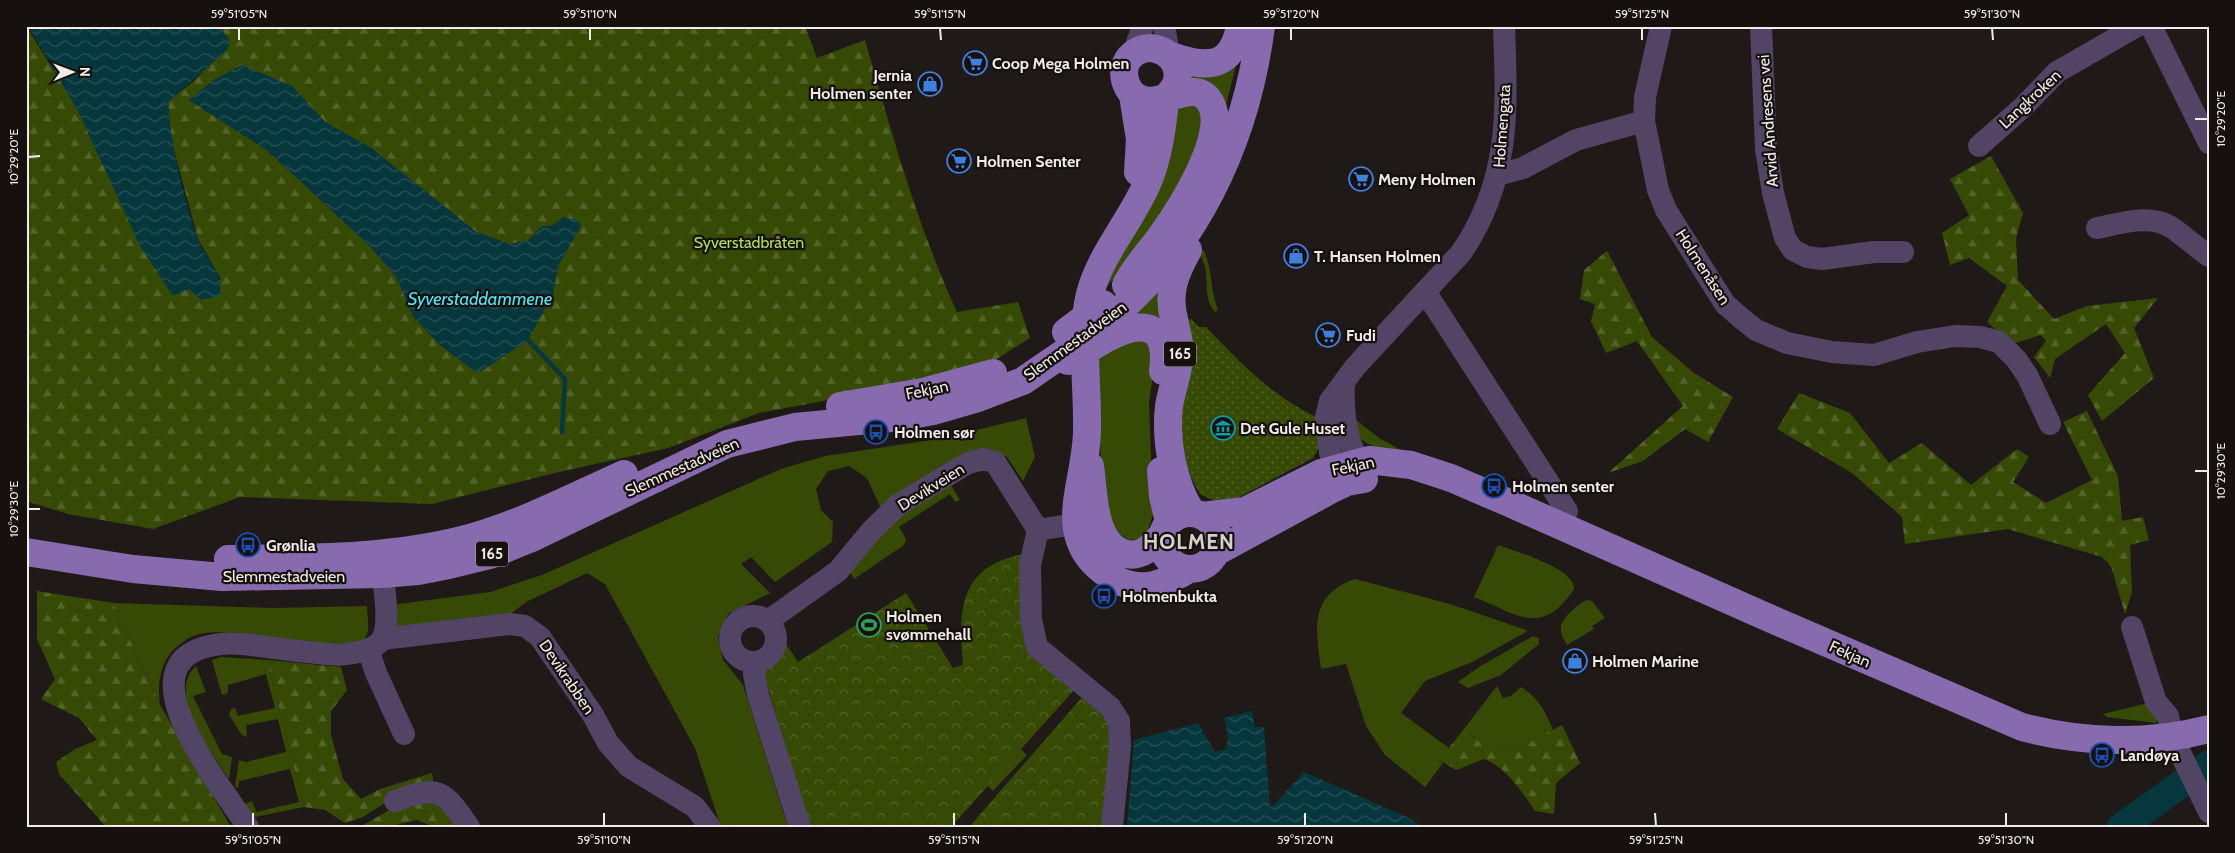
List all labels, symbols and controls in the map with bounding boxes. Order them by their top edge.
text: 59°51'05"N [211,6,267,21]
text: 59°51'10"N [563,6,617,21]
text: 59°51'15"N [914,6,966,21]
text: 59°51'20"N [1263,6,1319,21]
text: 59°51'25"N [1615,6,1669,21]
text: 59°51'30"N [1964,6,2020,21]
north arrow [48,48,98,98]
supermarket icon: Coop Mega Holmen [962,50,988,76]
place label: Coop Mega Holmen [992,54,1129,73]
street label: Arvid Andresens vei [1754,54,1782,188]
place label: Jernia Holmen senter [810,66,913,103]
street label: Langkroken [1995,66,2065,132]
text: N [76,67,94,77]
shop icon: Jernia Holmen senter [917,71,943,97]
street label: Holmengata [1490,83,1514,168]
text: 10°29'20"E [2213,91,2228,147]
text: 10°29'20"E [6,129,21,185]
supermarket icon: Holmen Senter [946,148,972,174]
place label: Holmen Senter [976,152,1081,171]
supermarket icon: Meny Holmen [1348,166,1374,192]
place label: Meny Holmen [1378,170,1476,189]
street label: Holmenåsen [1672,226,1734,308]
park label: Syverstadbråten [694,233,804,252]
shop icon: T. Hansen Holmen [1283,243,1309,269]
place label: T. Hansen Holmen [1314,247,1441,266]
water label: Syverstaddammene [408,288,552,310]
street label: Slemmestadveien [1020,297,1130,385]
supermarket icon: Fudi [1315,322,1341,348]
place label: Fudi [1346,326,1376,345]
road number: 165 [1164,342,1196,366]
street label: Fekjan [904,376,950,404]
museum icon: Det Gule Huset [1210,415,1236,441]
bus stop icon: Holmen sør [863,419,889,445]
place label: Det Gule Huset [1240,419,1345,438]
place label: Holmen sør [894,423,975,442]
street label: Slemmestadveien [622,433,742,501]
text: 10°29'30"E [2213,442,2228,499]
street label: Fekjan [1330,452,1376,480]
street label: Devikveien [894,459,968,515]
bus stop icon: Holmen senter [1481,473,1507,499]
place label: Holmen senter [1512,477,1615,496]
text: 10°29'30"E [6,480,21,537]
district label: HOLMEN [1143,529,1235,554]
bus stop icon: Grønlia [235,532,261,558]
place label: Grønlia [266,536,316,555]
road number: 165 [476,542,508,566]
street label: Slemmestadveien [223,567,345,586]
bus stop icon: Holmenbukta [1091,583,1117,609]
place label: Holmenbukta [1122,587,1217,606]
place label: Holmen svømmehall [886,607,971,644]
sports icon: Holmen svømmehall [856,612,882,638]
street label: Devikrabben [535,636,599,718]
street label: Fekjan [1826,637,1874,671]
shop icon: Holmen Marine [1562,648,1588,674]
place label: Holmen Marine [1592,652,1699,671]
bus stop icon: Landøya [2089,742,2115,768]
place label: Landøya [2120,746,2179,765]
text: 59°51'05"N [225,832,281,847]
text: 59°51'10"N [577,832,631,847]
text: 59°51'15"N [928,832,980,847]
text: 59°51'20"N [1277,832,1333,847]
text: 59°51'25"N [1629,832,1683,847]
text: 59°51'30"N [1978,832,2034,847]

